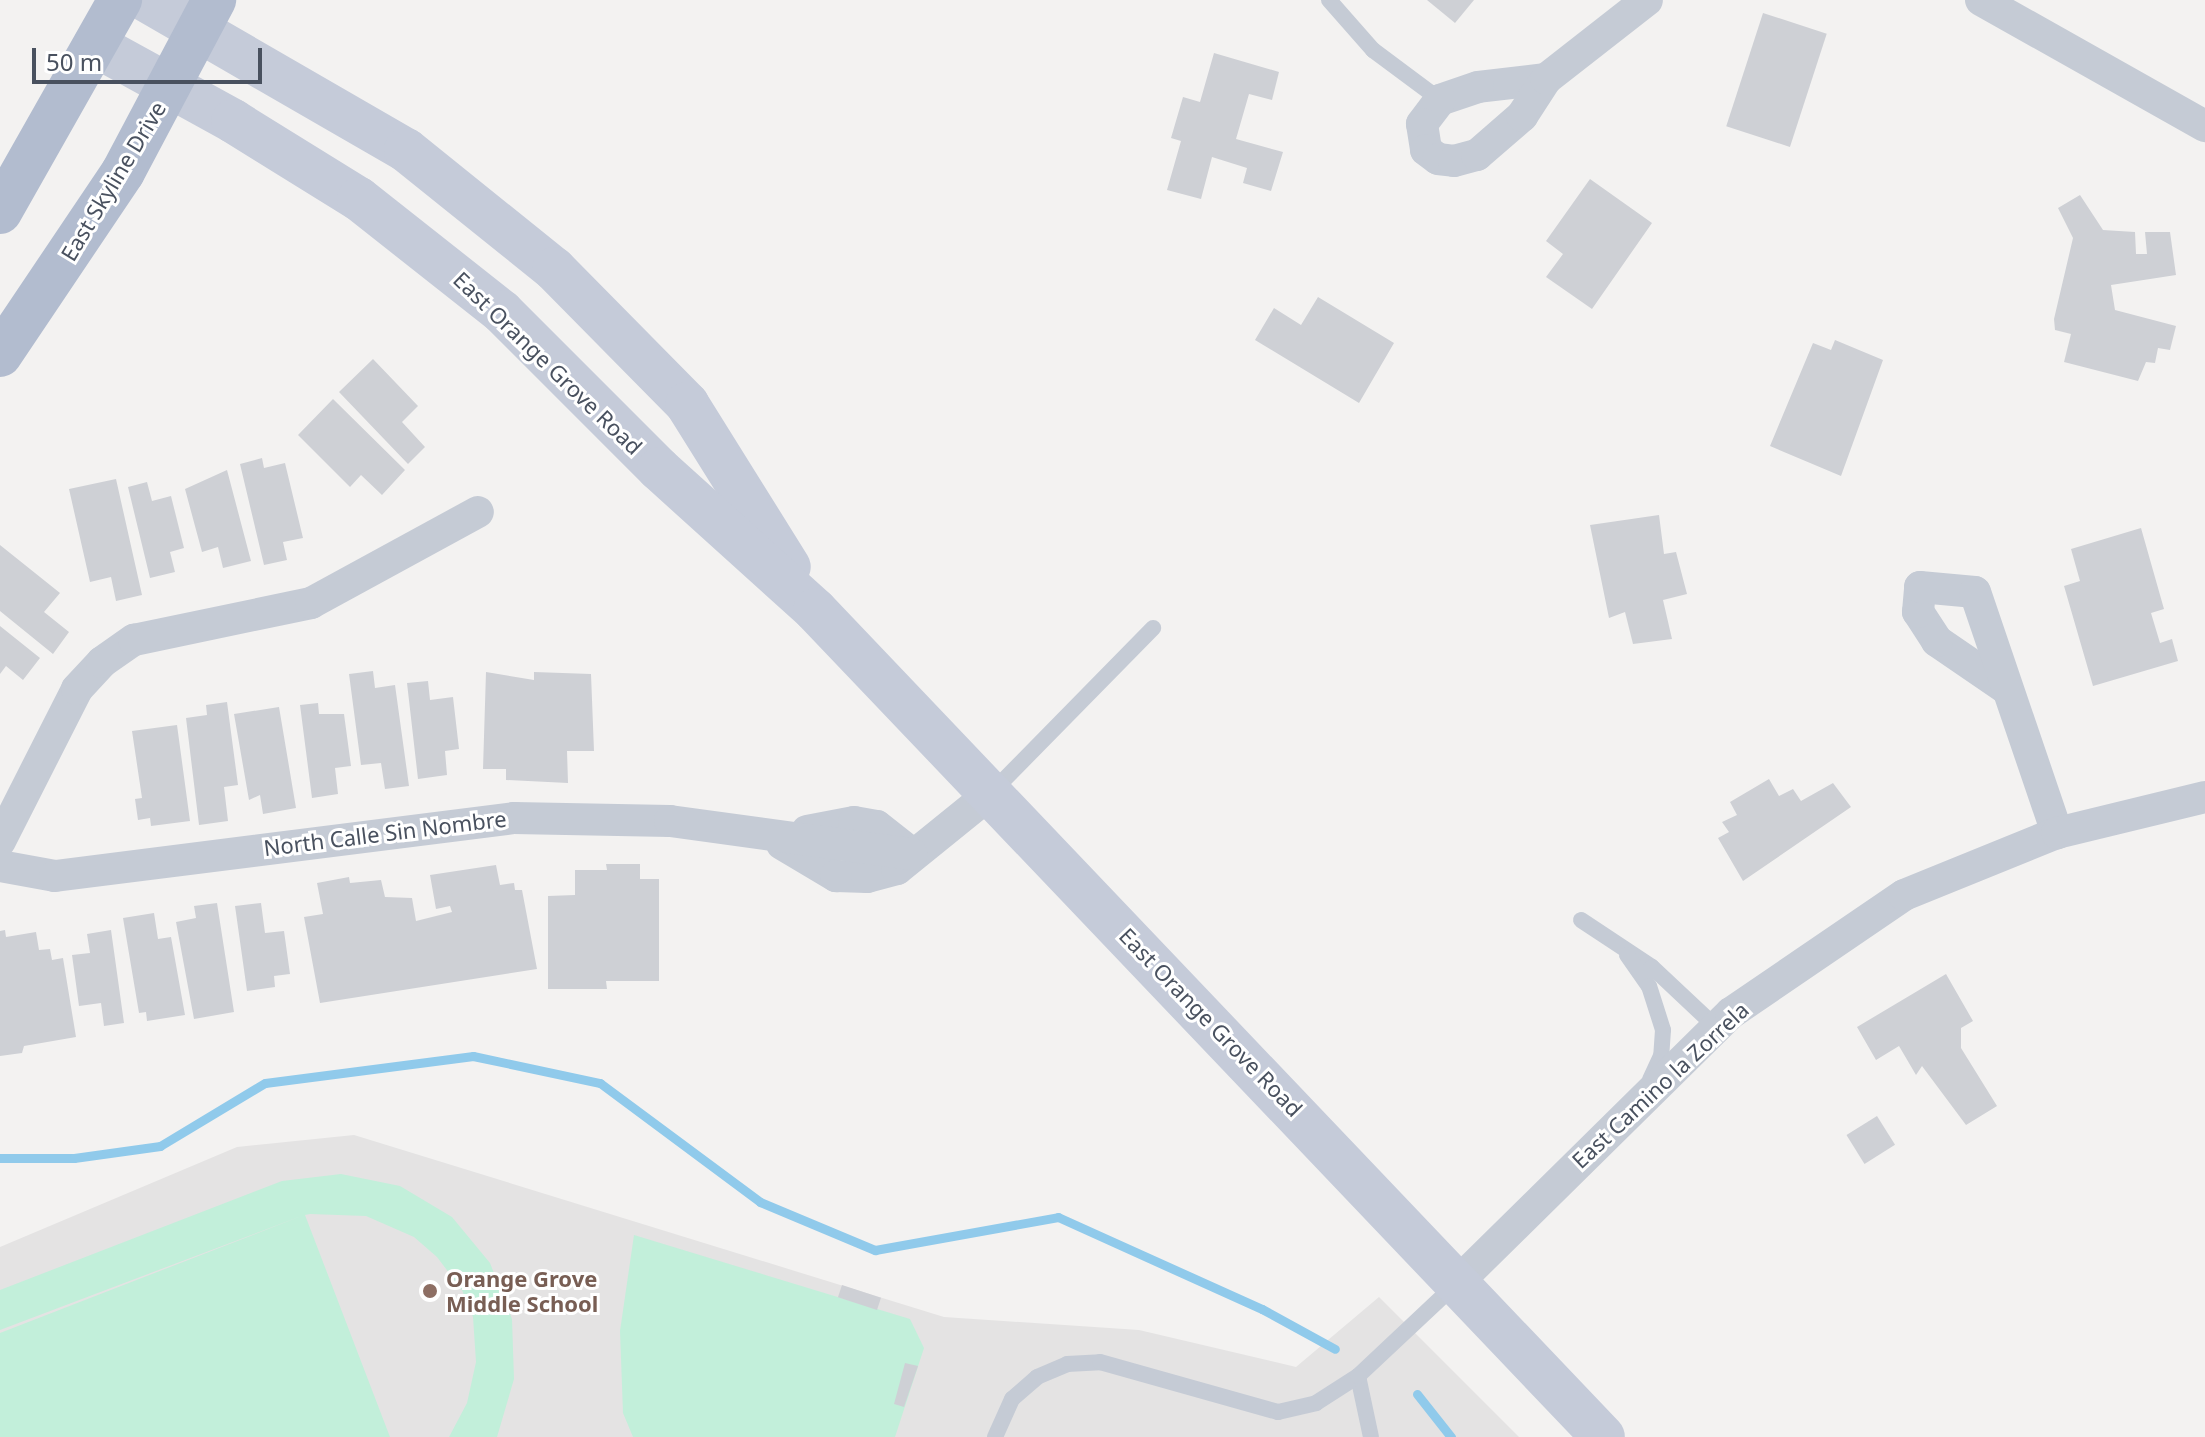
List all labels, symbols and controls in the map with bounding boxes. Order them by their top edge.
scale bar [36,32,266,82]
text: 50 m [46,45,102,78]
street label: East Skyline Drive [55,96,171,266]
street label: East Orange Grove Road [448,266,648,460]
street label: North Calle Sin Nombre [262,805,508,861]
street label: East Orange Grove Road [1114,922,1308,1122]
street label: East Camino la Zorrela [1566,996,1754,1174]
place label: Orange Grove Middle School [446,1265,598,1316]
marker: Orange Grove Middle School [421,1282,439,1300]

